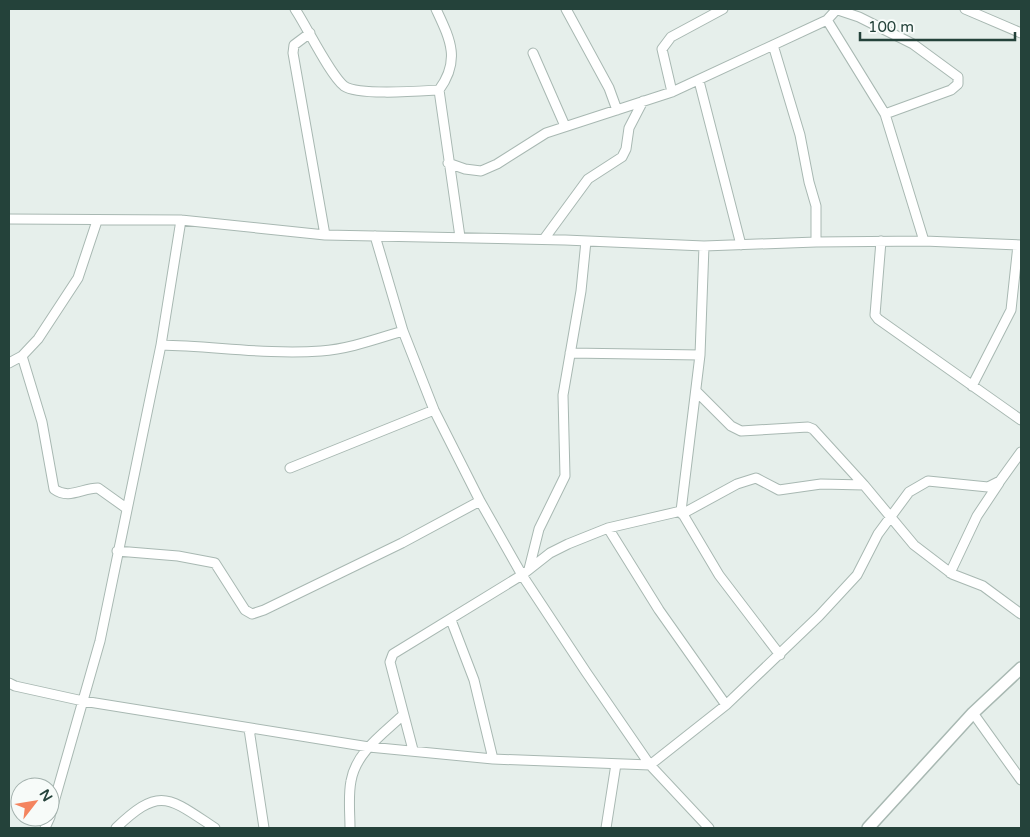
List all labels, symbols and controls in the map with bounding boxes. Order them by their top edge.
scale bar [860,10,1015,42]
text: 100 m [868,18,914,36]
north arrow [10,777,60,827]
text: N [36,786,56,805]

